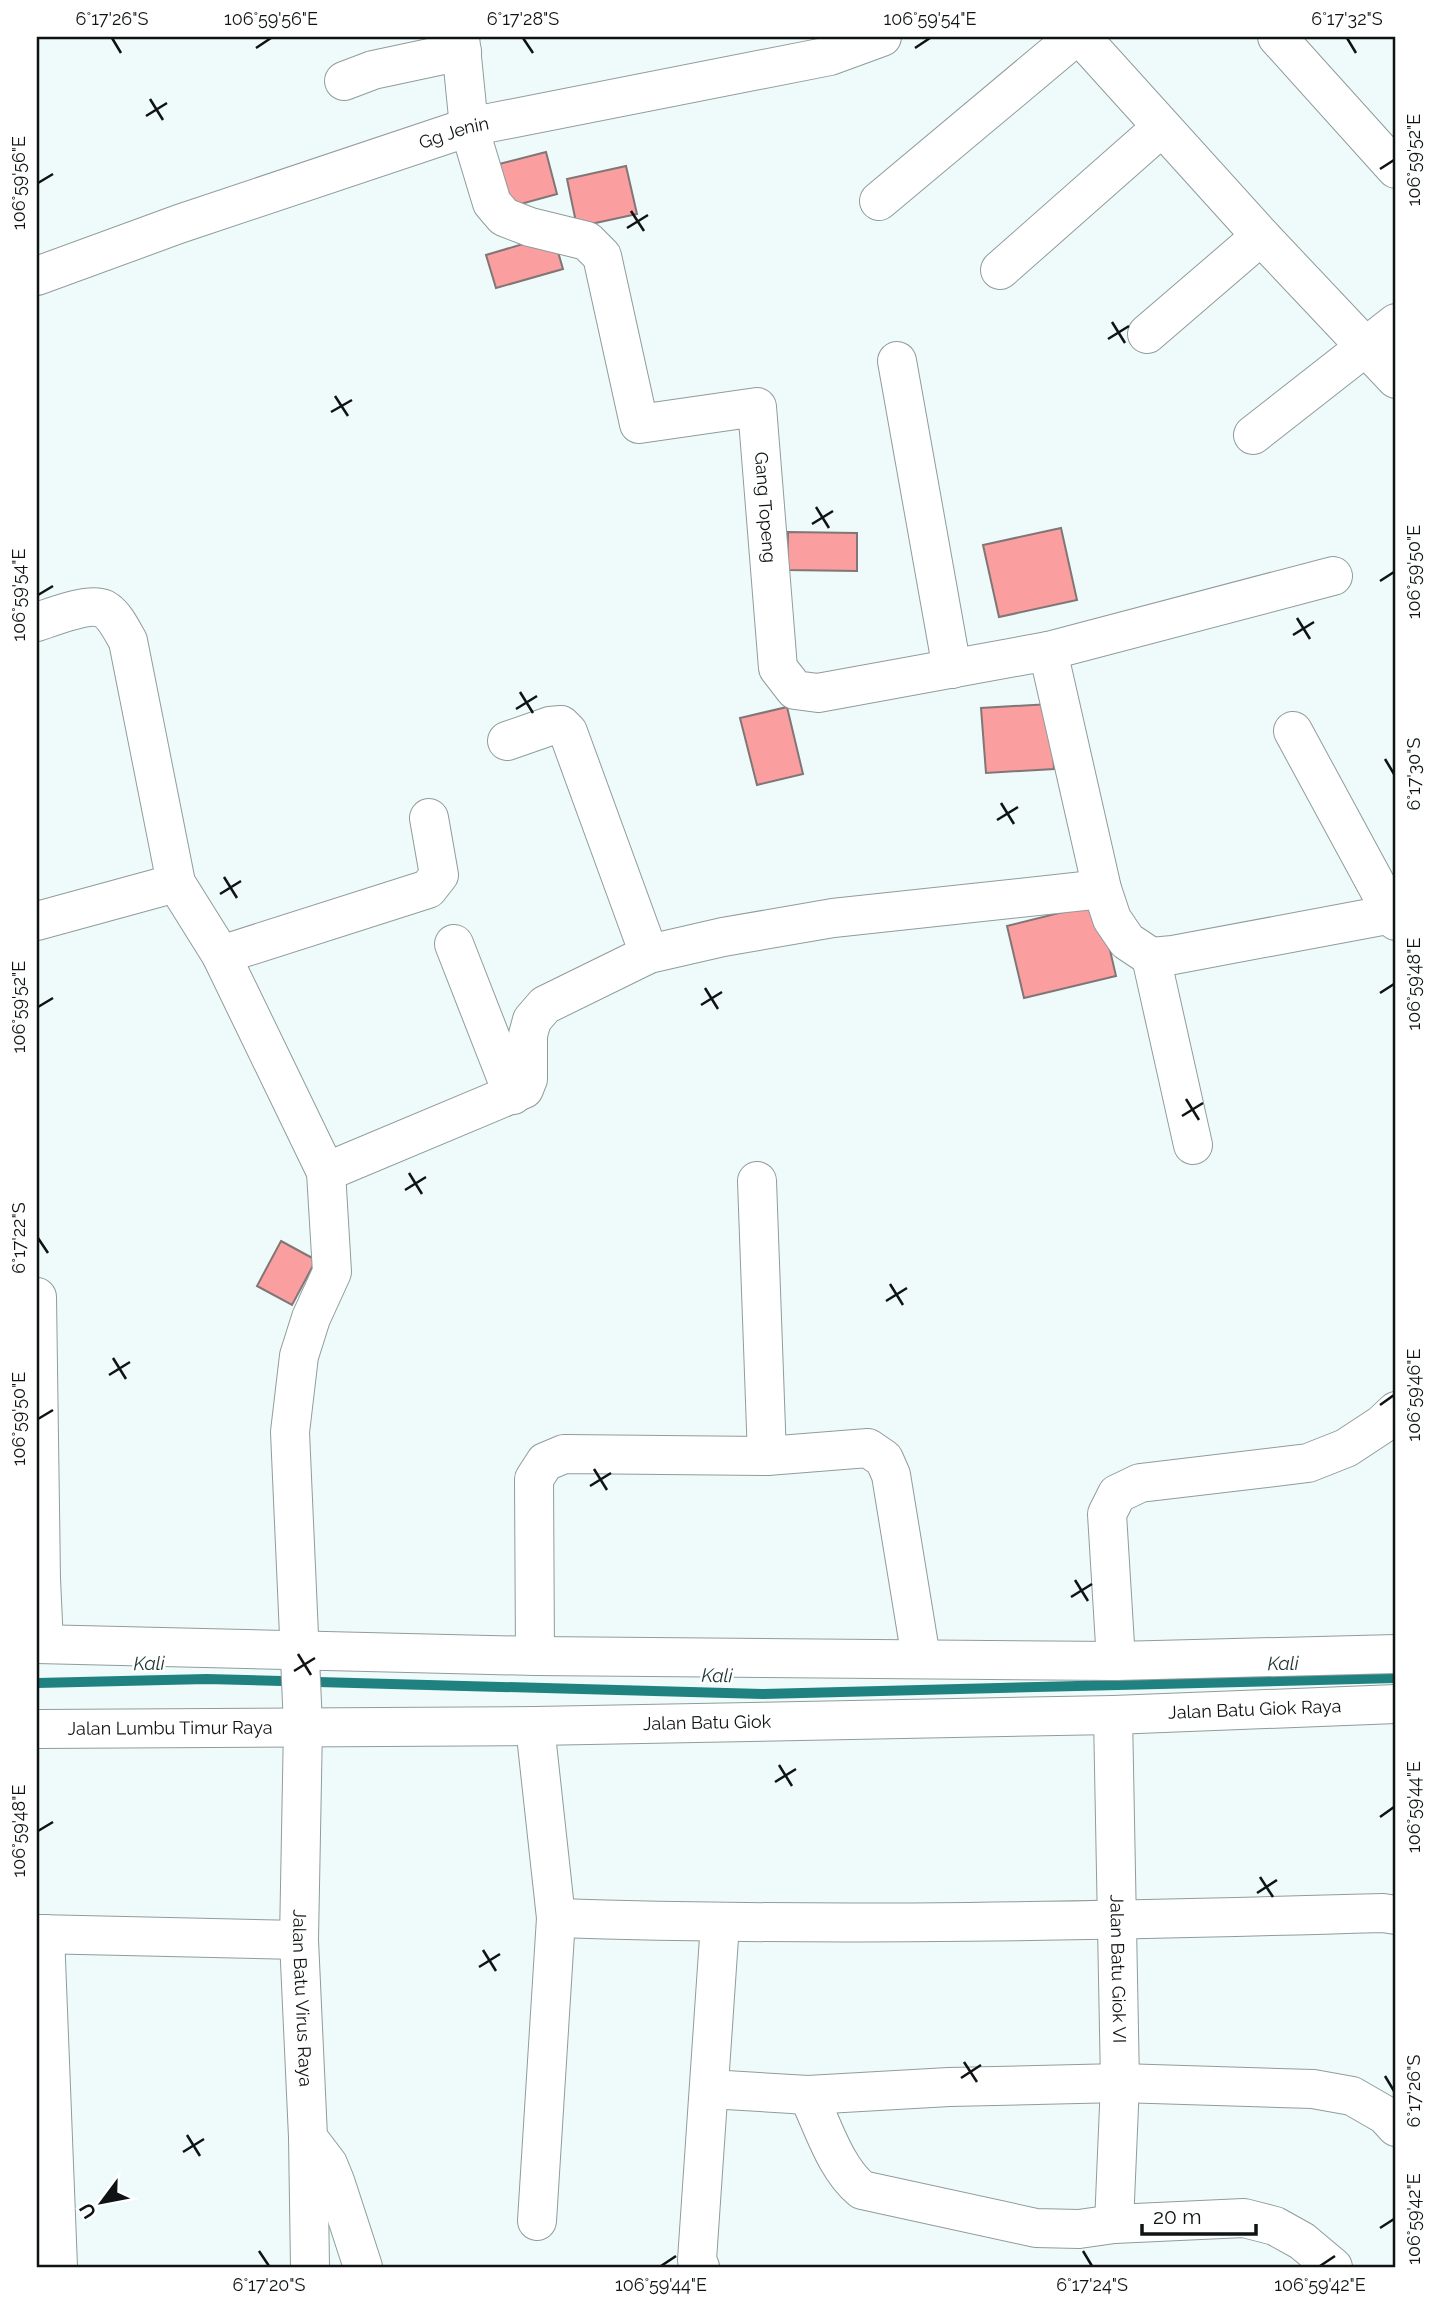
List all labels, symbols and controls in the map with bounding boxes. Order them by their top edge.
text: 6°17'26"S [76,8,148,29]
text: 106°59'56"E [224,8,318,29]
text: 6°17'28"S [487,8,559,29]
text: 106°59'54"E [883,8,977,29]
text: 6°17'32"S [1311,8,1383,29]
street label: Gg Jenin [416,112,491,153]
text: 106°59'52"E [1403,114,1424,206]
text: 106°59'56"E [8,136,29,230]
street label: Gang Topeng [751,451,781,564]
text: 106°59'50"E [1403,525,1424,619]
text: 106°59'54"E [8,548,29,642]
text: 6°17'30"S [1403,737,1424,811]
text: 106°59'48"E [1403,937,1424,1030]
text: 106°59'52"E [8,961,29,1053]
text: 6°17'22"S [8,1202,29,1274]
text: 106°59'46"E [1403,1348,1424,1442]
text: 106°59'50"E [8,1372,29,1466]
water label: Kali [133,1652,166,1674]
water label: Kali [1267,1652,1300,1674]
water label: Kali [701,1664,734,1686]
street label: Jalan Batu Giok Raya [1168,1695,1342,1723]
street label: Jalan Batu Giok [643,1711,772,1734]
street label: Jalan Lumbu Timur Raya [67,1717,273,1739]
text: 106°59'44"E [1403,1761,1424,1853]
text: 106°59'48"E [8,1784,29,1877]
street label: Jalan Batu Giok VI [1106,1894,1130,2044]
street label: Jalan Batu Virus Raya [289,1909,317,2087]
text: 6°17'26"S [1403,2055,1424,2127]
north arrow [66,2168,136,2238]
text: 106°59'42"E [1403,2173,1424,2265]
scale bar [1142,2192,1256,2236]
text: U [74,2199,101,2223]
text: 20 m [1153,2204,1201,2229]
text: 6°17'20"S [233,2274,305,2295]
text: 106°59'44"E [615,2274,707,2295]
text: 6°17'24"S [1056,2274,1128,2295]
text: 106°59'42"E [1274,2274,1366,2295]

